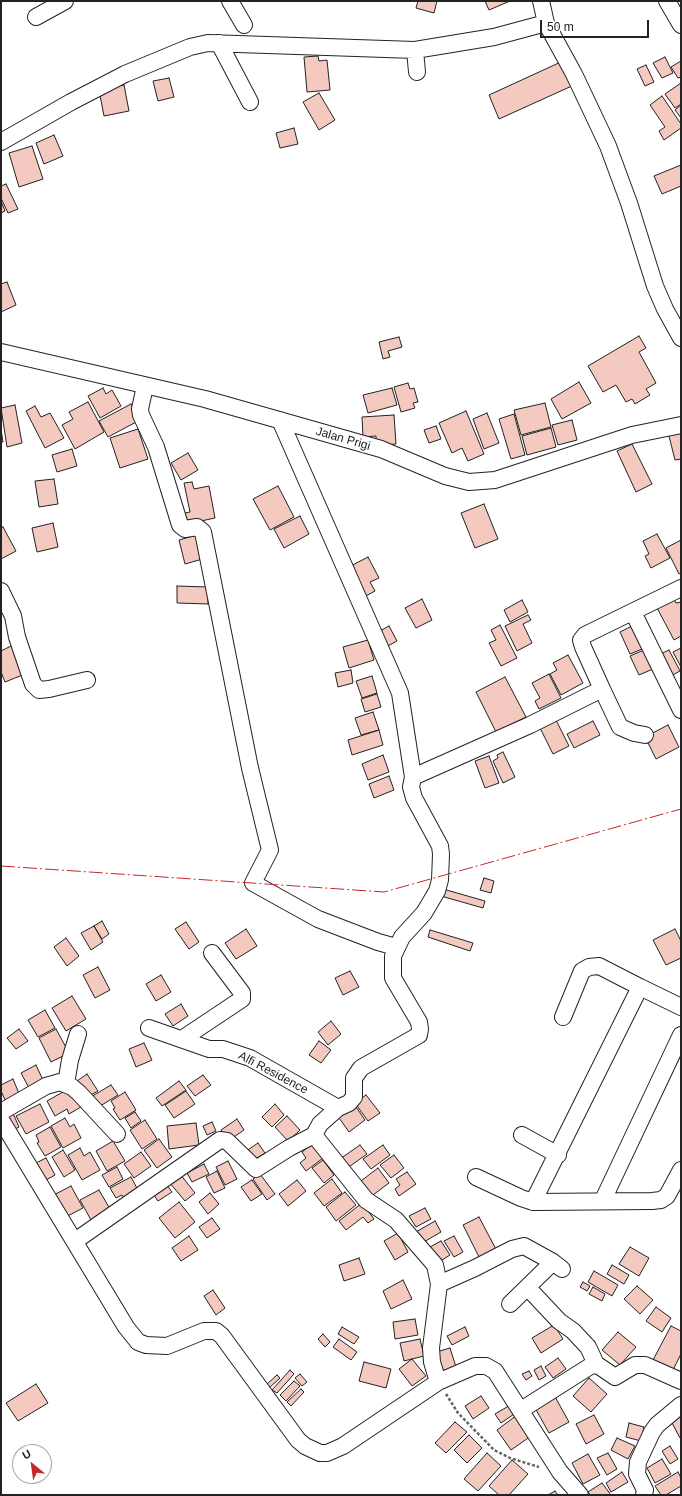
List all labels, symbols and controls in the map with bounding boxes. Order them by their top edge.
scale bar [542,12,651,38]
text: 50 m [547,20,574,34]
street label: Jalan Prigi [314,424,372,454]
street label: Alfi Residence [236,1049,310,1097]
north arrow [12,1444,52,1484]
text: U [20,1447,33,1462]

